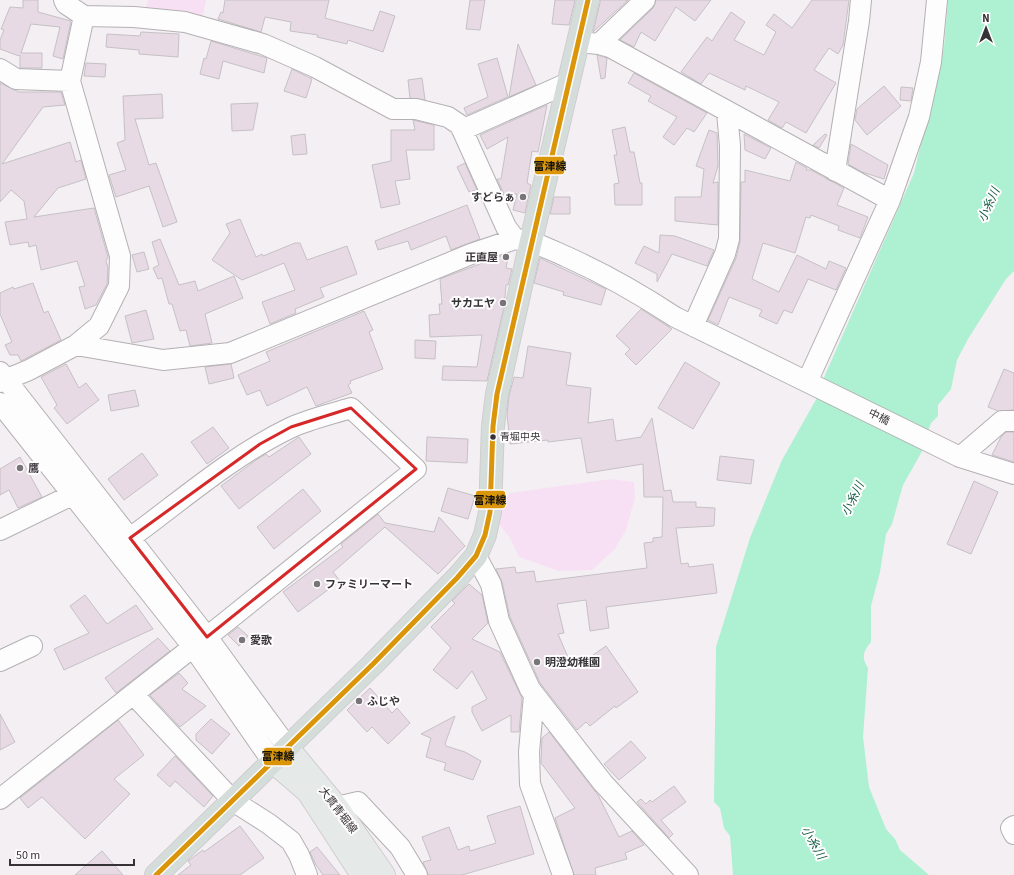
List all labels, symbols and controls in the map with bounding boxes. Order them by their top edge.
north arrow [966,8,1006,48]
text: N [982,11,990,26]
line badge: 富津線 [534,156,565,175]
text: 富津線 [534,159,567,174]
water label: 小糸川 [974,183,1005,225]
place label: すどらぁ [471,190,515,205]
marker: すどらぁ [518,192,528,202]
place label: 正直屋 [465,250,498,265]
marker: 正直屋 [501,252,511,262]
place label: サカエヤ [451,296,495,311]
marker: サカエヤ [498,298,508,308]
street label: 中橋 [866,405,892,429]
place label: 青堀中央 [500,430,541,444]
marker: 青堀中央 [488,432,498,442]
place label: 鷹 [28,461,39,476]
marker: 鷹 [15,463,25,473]
water label: 小糸川 [837,477,869,519]
line badge: 富津線 [475,490,506,509]
text: 富津線 [474,493,507,508]
place label: ファミリーマート [325,577,413,592]
marker: ファミリーマート [312,579,322,589]
place label: 愛歌 [250,633,272,648]
marker: 愛歌 [237,635,247,645]
place label: 明澄幼稚園 [545,655,600,670]
marker: 明澄幼稚園 [532,657,542,667]
place label: ふじや [367,694,400,709]
marker: ふじや [354,696,364,706]
line badge: 富津線 [263,747,293,766]
text: 富津線 [262,749,295,764]
street label: 大貫青堀線 [315,784,361,836]
water label: 小糸川 [797,823,830,865]
scale bar [10,841,134,867]
text: 50 m [16,847,40,864]

